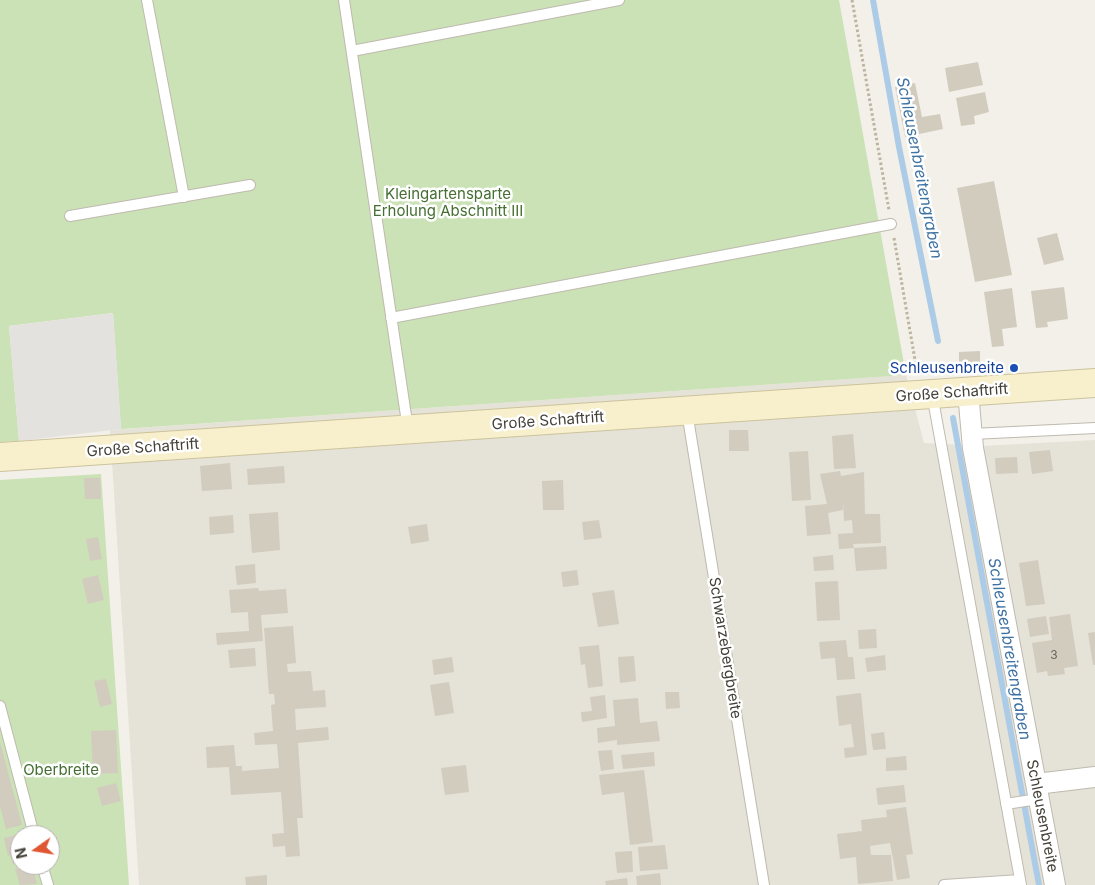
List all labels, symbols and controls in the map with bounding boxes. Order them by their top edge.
water label: Schleusenbreitengraben [892,75,946,261]
park label: Kleingartensparte Erholung Abschnitt III [373,185,523,220]
place label: Schleusenbreite [890,359,1004,377]
marker: Schleusenbreite [1008,362,1020,374]
street label: Große Schaftrift [895,380,1009,406]
street label: Große Schaftrift [491,408,605,434]
street label: Große Schaftrift [86,435,200,461]
water label: Schleusenbreitengraben [983,556,1035,742]
street label: Schwarzebergbreite [705,576,745,720]
house number: 3 [1050,648,1058,662]
street label: Schleusenbreite [1022,758,1062,874]
park label: Oberbreite [23,761,99,779]
north arrow [10,825,60,875]
text: N [11,846,30,860]

